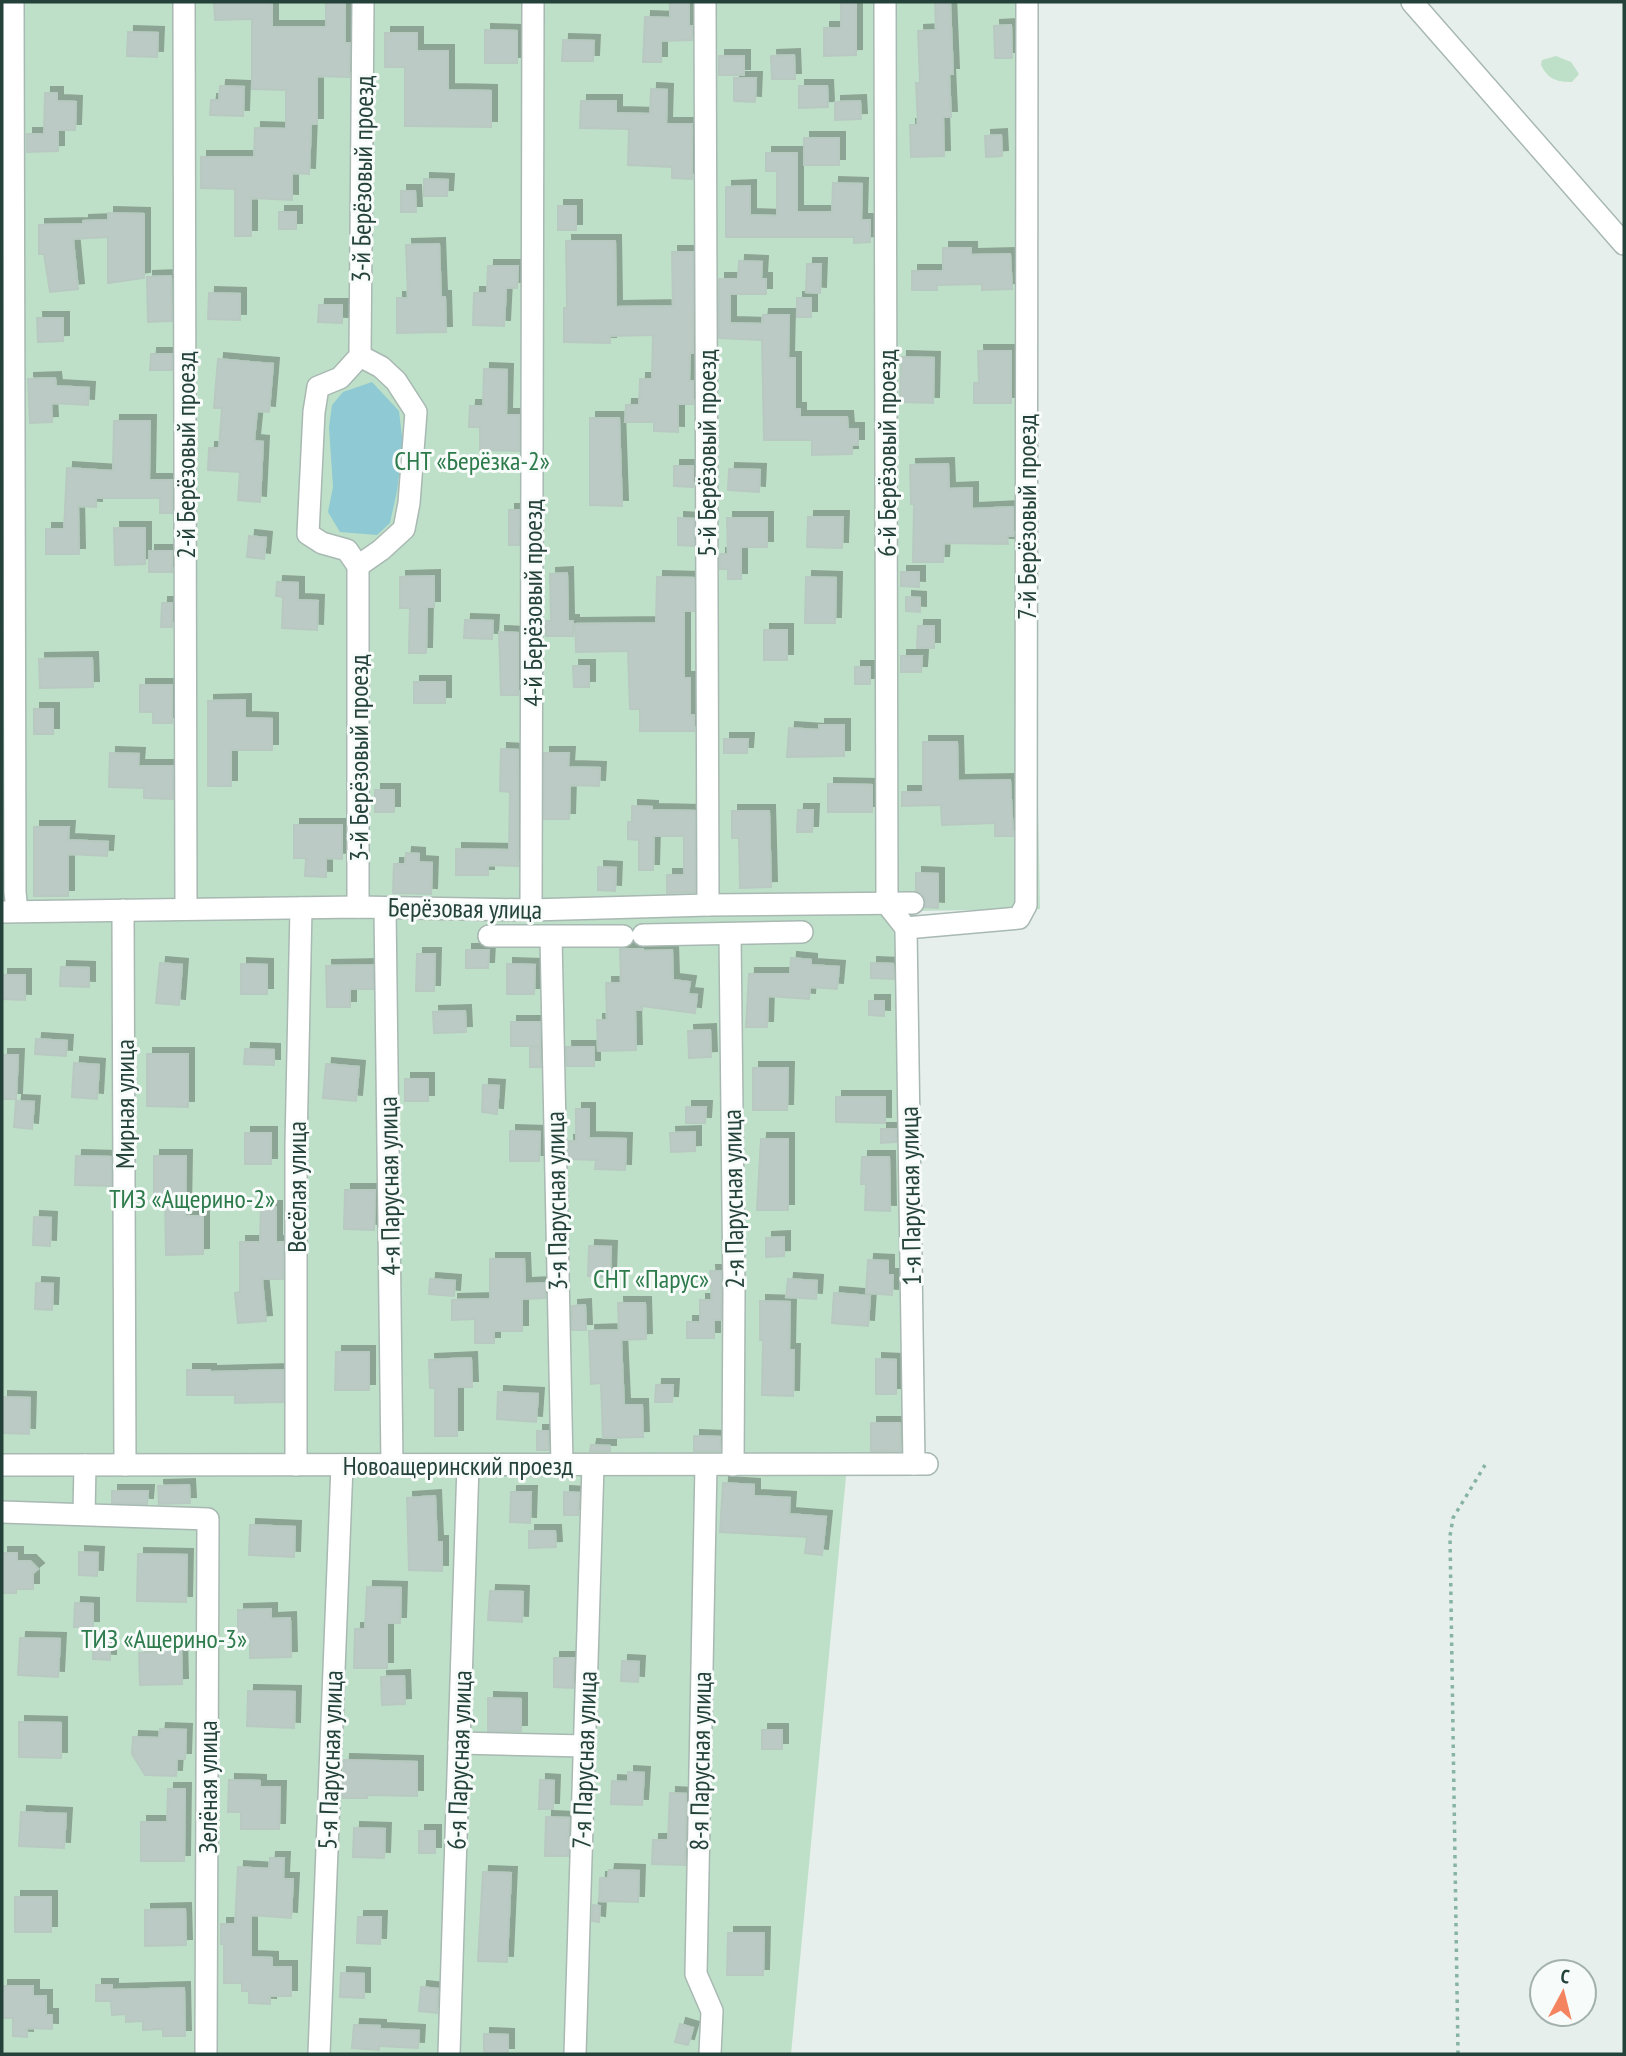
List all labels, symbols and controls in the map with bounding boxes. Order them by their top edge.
street label: 3-й Берёзовый проезд [344,75,380,283]
street label: 5-й Берёзовый проезд [690,349,723,557]
street label: 6-й Берёзовый проезд [870,349,903,557]
street label: 2-й Берёзовый проезд [169,351,202,559]
street label: 7-й Берёзовый проезд [1010,414,1043,620]
park label: СНТ «Берёзка-2» [394,444,550,477]
street label: 4-й Берёзовый проезд [516,499,549,707]
street label: 3-й Берёзовый проезд [342,654,375,862]
street label: Берёзовая улица [388,890,542,926]
street label: Мирная улица [108,1039,141,1169]
street label: 4-я Парусная улица [371,1096,407,1276]
street label: 1-я Парусная улица [892,1106,928,1286]
street label: 2-я Парусная улица [715,1109,751,1289]
street label: 3-я Парусная улица [538,1111,574,1291]
street label: Весёлая улица [280,1121,313,1253]
park label: ТИЗ «Ащерино-2» [109,1182,275,1215]
park label: СНТ «Парус» [593,1262,709,1295]
street label: Новоащеринский проезд [343,1449,573,1482]
park label: ТИЗ «Ащерино-3» [81,1622,247,1655]
street label: 5-я Парусная улица [310,1670,350,1850]
street label: 6-я Парусная улица [439,1670,479,1850]
street label: 7-я Парусная улица [564,1670,604,1850]
street label: 8-я Парусная улица [682,1671,718,1851]
street label: Зелёная улица [191,1720,224,1854]
north arrow [1528,1958,1598,2028]
text: С [1559,1964,1571,1989]

